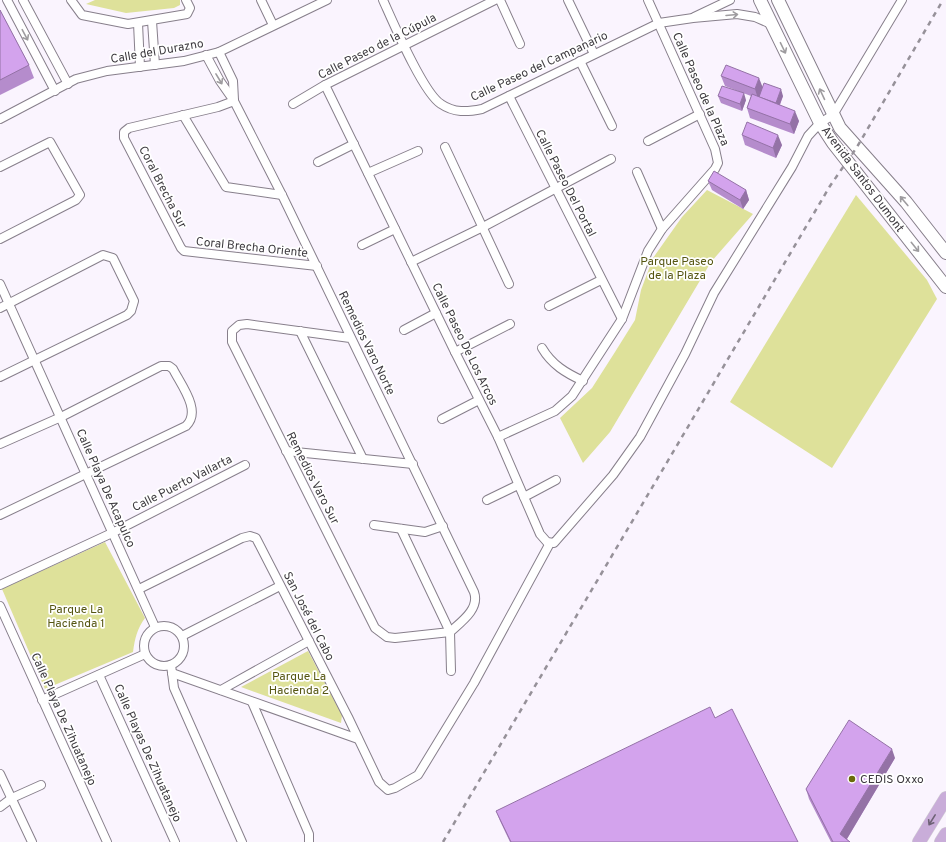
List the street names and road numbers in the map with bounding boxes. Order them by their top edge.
street label: Calle Paseo de la Cúpula [316,10,439,84]
street label: Calle Paseo del Campanario [468,28,611,106]
street label: Calle Paseo de la Plaza [668,30,732,149]
street label: Calle del Durazno [109,36,205,68]
street label: Avenida Santos Dumont [817,123,907,236]
street label: Calle Paseo Del Portal [531,127,599,240]
street label: Coral Brecha Sur [134,143,190,232]
street label: Coral Brecha Oriente [195,234,309,262]
street label: Calle Paseo De Los Arcos [427,281,501,408]
street label: Remedios Varo Norte [334,289,398,398]
street label: Calle Playa De Acapulco [72,426,139,551]
street label: Remedios Varo Sur [282,430,342,528]
street label: Calle Puerto Vallarta [130,452,235,516]
street label: San José del Cabo [279,569,338,664]
street label: Calle Playa De Zihuatanejo [27,650,100,789]
street label: Calle Playas De Zihuatanejo [109,682,185,825]

